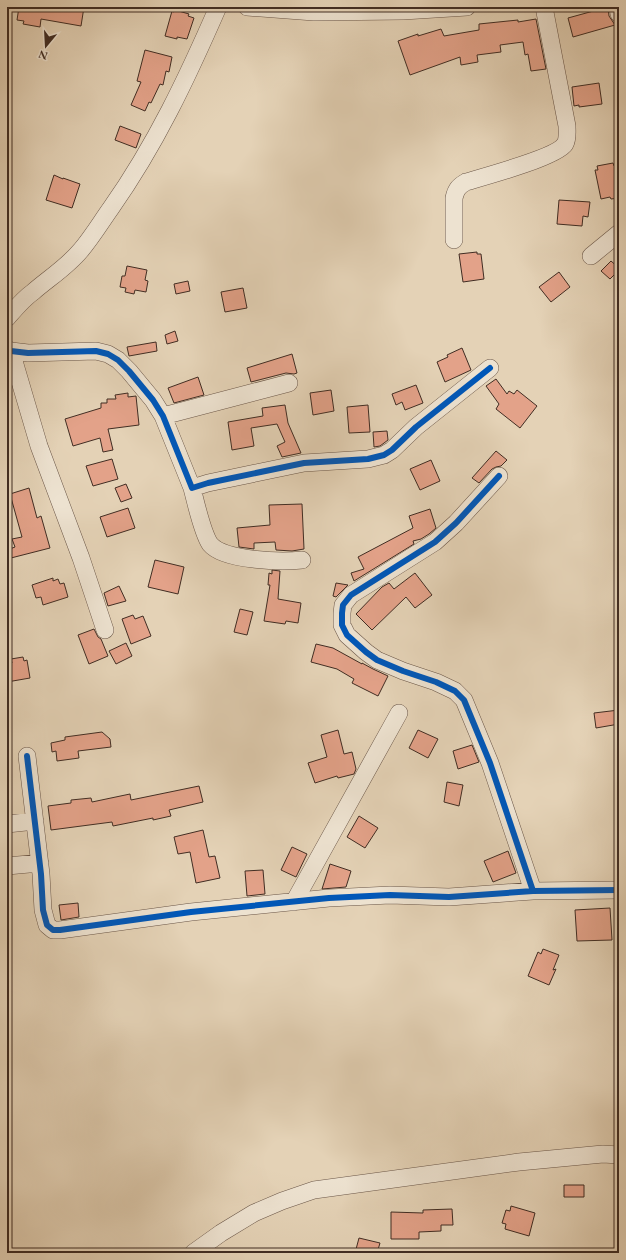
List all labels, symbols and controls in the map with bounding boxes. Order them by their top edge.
north arrow [26,26,66,66]
text: N [36,47,49,64]

